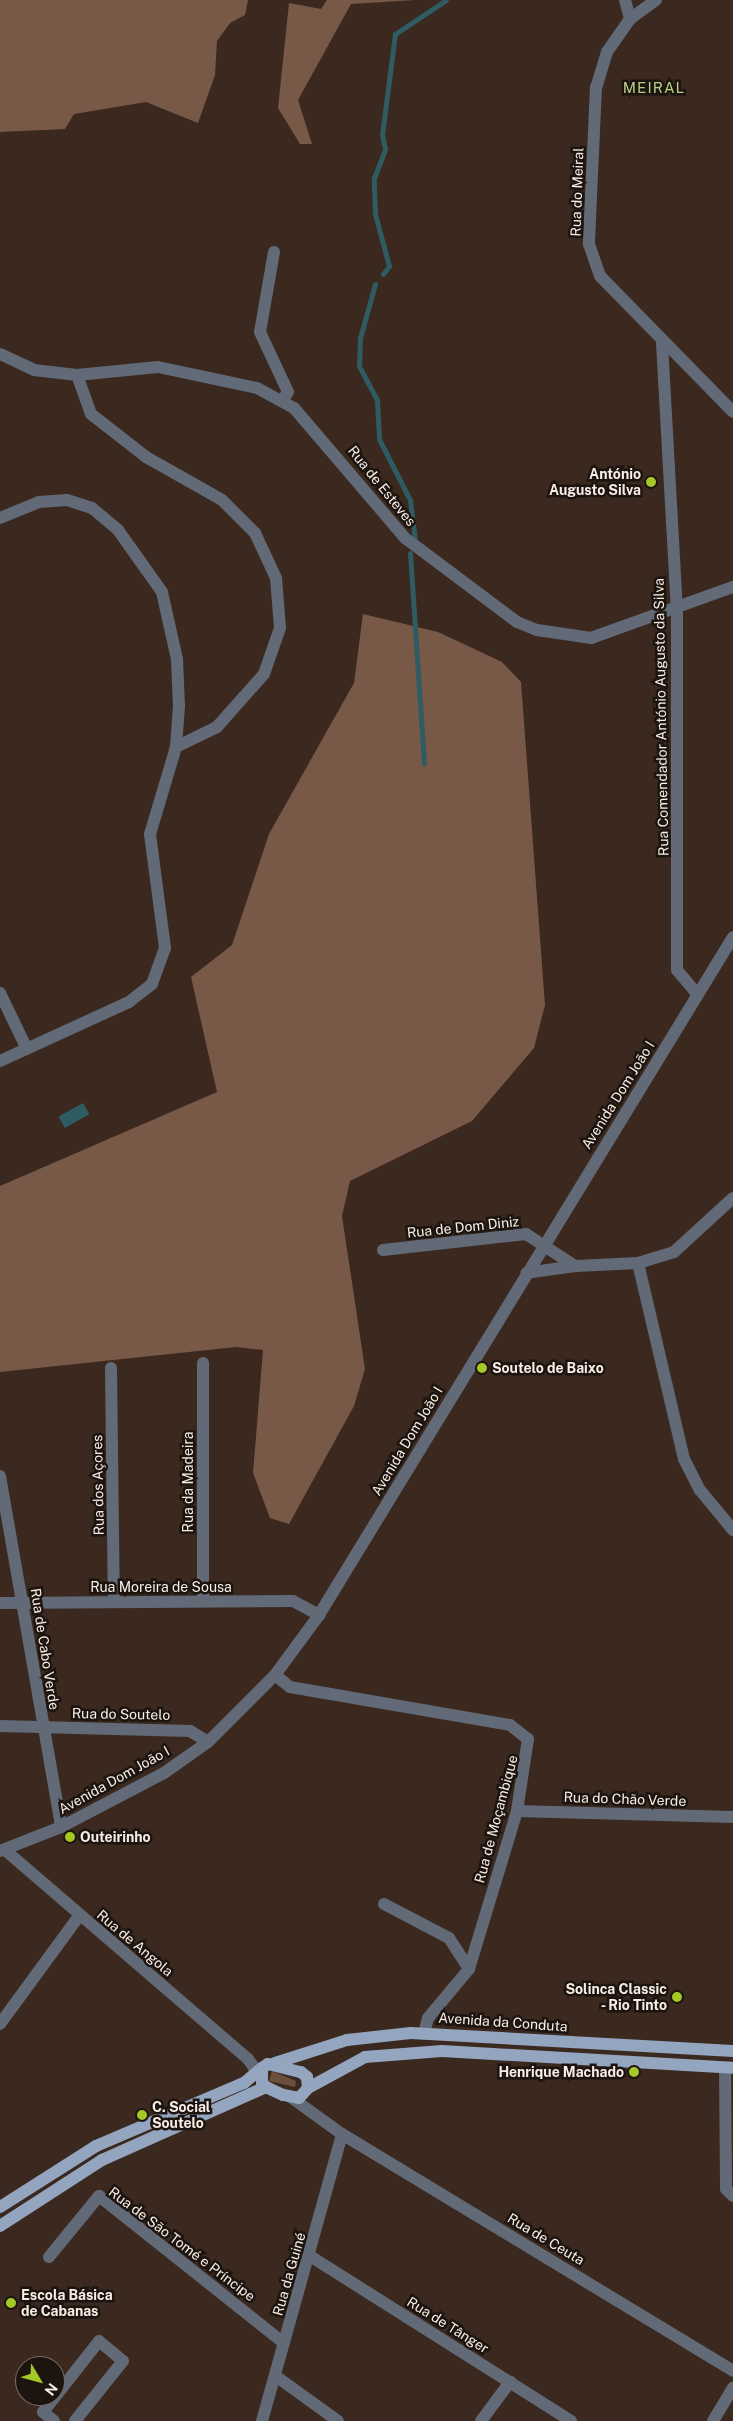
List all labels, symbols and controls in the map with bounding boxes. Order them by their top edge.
district label: MEIRAL [622,79,686,97]
street label: Rua do Meiral [567,147,587,237]
street label: Rua de Esteves [344,442,420,530]
place label: António Augusto Silva [549,466,641,498]
marker: António Augusto Silva [645,476,657,488]
street label: Rua Comendador António Augusto da Silva [650,578,672,856]
street label: Avenida Dom João I [578,1038,658,1152]
street label: Rua de Dom Diniz [406,1213,520,1241]
place label: Soutelo de Baixo [492,1360,604,1376]
marker: Soutelo de Baixo [476,1362,488,1374]
street label: Avenida Dom João I [368,1383,446,1499]
street label: Rua da Madeira [180,1431,196,1533]
street label: Rua dos Açores [89,1434,107,1536]
street label: Rua Moreira de Sousa [90,1579,232,1595]
street label: Rua de Cabo Verde [27,1587,63,1711]
street label: Rua do Soutelo [72,1705,170,1723]
street label: Avenida Dom João I [56,1742,172,1818]
street label: Rua de Moçambique [471,1753,521,1885]
street label: Rua do Chão Verde [563,1788,687,1810]
place label: Outeirinho [80,1829,151,1845]
marker: Outeirinho [64,1831,76,1843]
street label: Rua de Angola [93,1906,177,1980]
place label: Solinca Classic - Rio Tinto [565,1981,667,2014]
marker: Solinca Classic - Rio Tinto [671,1991,683,2003]
street label: Avenida da Conduta [438,2009,568,2035]
place label: Henrique Machado [498,2064,624,2080]
marker: Henrique Machado [628,2066,640,2078]
place label: C. Social Soutelo [152,2099,210,2132]
marker: C. Social Soutelo [136,2109,148,2121]
street label: Rua de São Tomé e Príncipe [105,2183,259,2305]
street label: Rua de Ceuta [504,2209,588,2269]
street label: Rua da Guiné [269,2230,309,2318]
place label: Escola Básica de Cabanas [21,2287,113,2320]
street label: Rua de Tânger [404,2293,492,2357]
marker: Escola Básica de Cabanas [5,2297,17,2309]
north arrow [15,2356,65,2406]
text: N [42,2380,61,2399]

